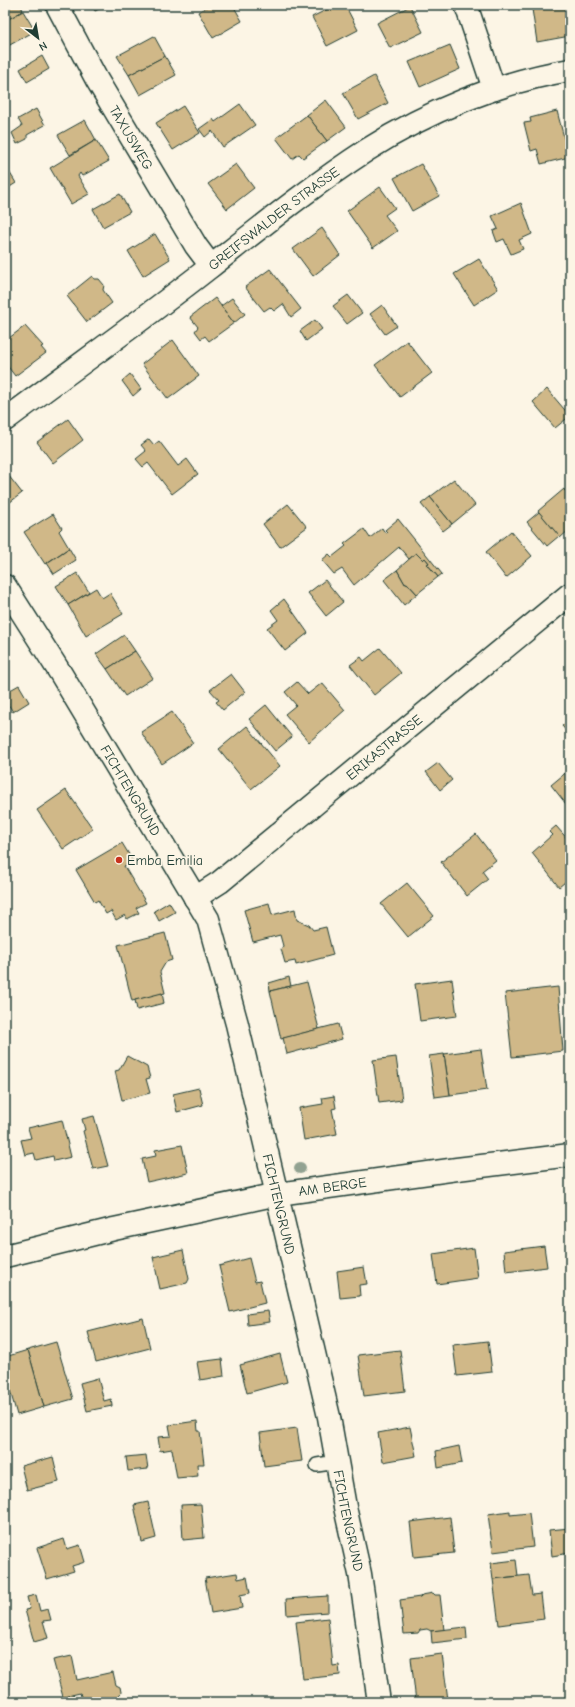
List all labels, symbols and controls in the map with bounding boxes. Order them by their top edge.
north arrow [18,18,58,58]
text: N [36,39,49,54]
street label: TAXUSWEG [105,103,157,173]
street label: GREIFSWALDER STRASSE [205,163,343,274]
street label: ERIKASTRASSE [343,711,426,784]
street label: FICHTENGRUND [97,742,164,839]
place label: Emba Emilia [127,852,203,869]
marker: Emba Emilia [114,855,124,865]
street label: FICHTENGRUND [259,1152,299,1257]
street label: AM BERGE [297,1174,368,1200]
street label: FICHTENGRUND [330,1469,367,1573]

